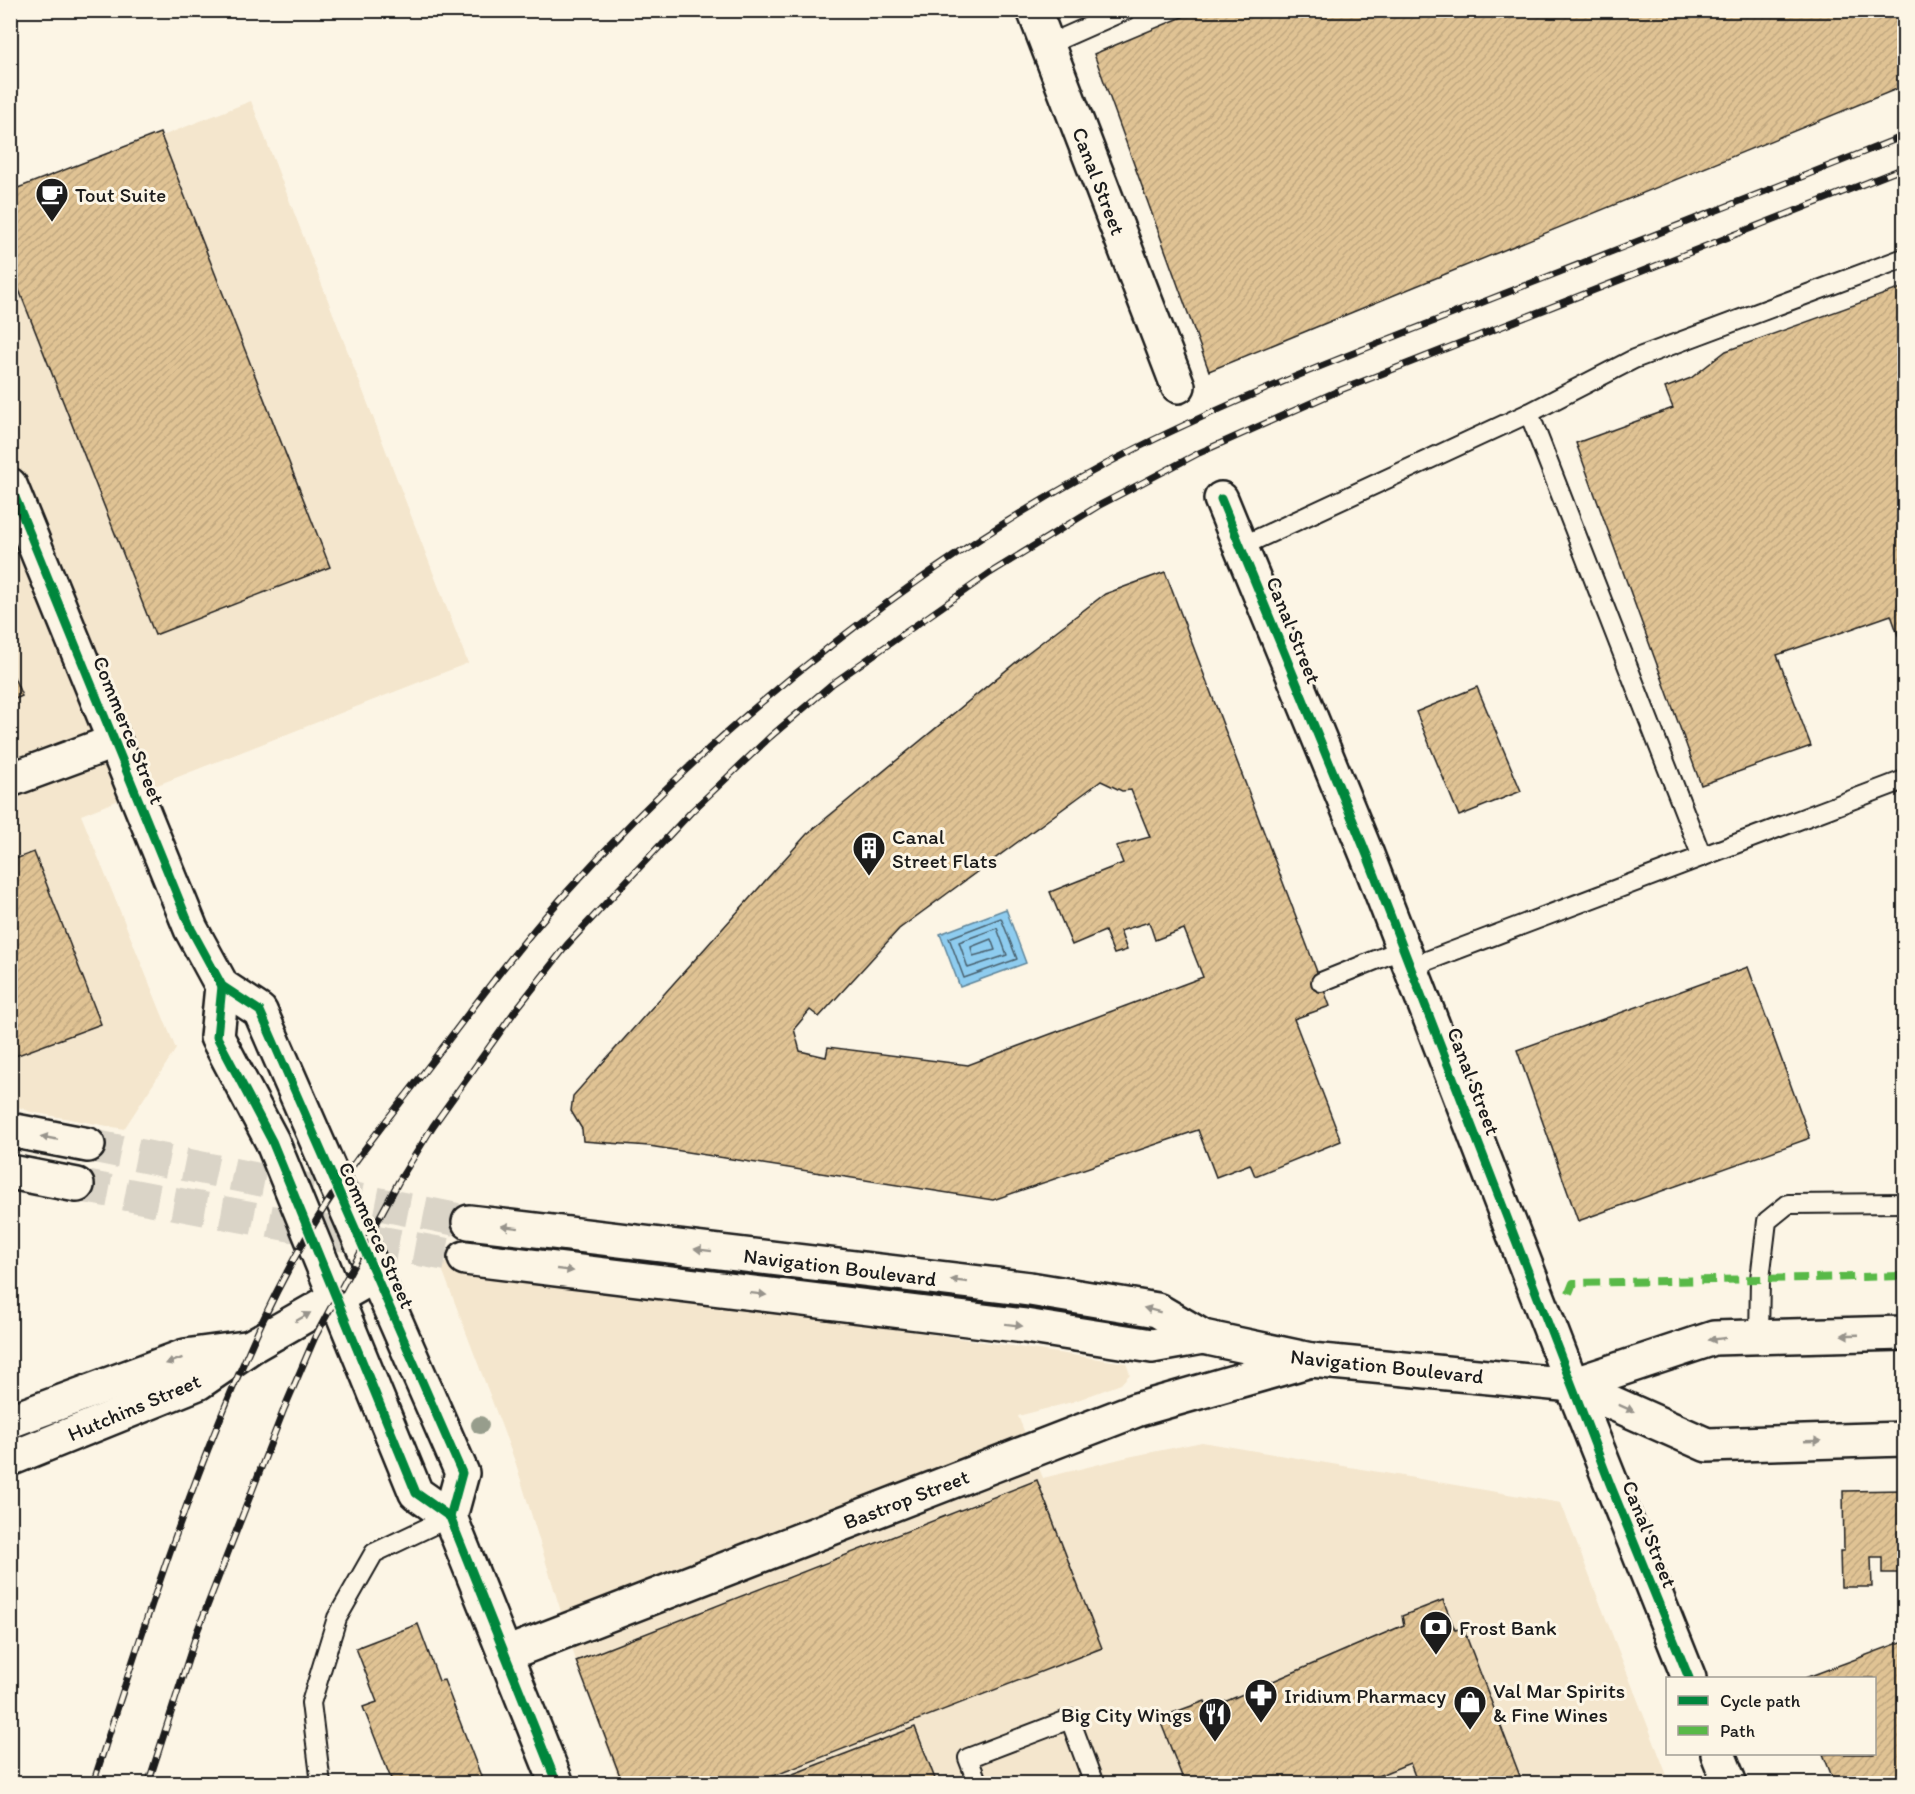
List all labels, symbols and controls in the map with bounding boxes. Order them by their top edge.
street label: Canal Street [1067,124,1131,239]
cafe icon: Tout Suite [34,176,70,223]
place label: Tout Suite [75,182,166,207]
street label: Canal Street [1261,573,1327,687]
street label: Commerce Street [88,652,170,808]
place label: Canal Street Flats [892,824,997,873]
building icon: Canal Street Flats [851,830,887,877]
street label: Canal Street [1442,1024,1506,1139]
one-way arrow [39,1133,58,1142]
street label: Commerce Street [334,1158,421,1312]
one-way arrow [500,1222,519,1232]
street label: Navigation Boulevard [742,1243,938,1291]
one-way arrow [694,1245,713,1255]
one-way arrow [555,1266,574,1275]
one-way arrow [950,1276,969,1286]
one-way arrow [749,1289,768,1298]
one-way arrow [1143,1304,1161,1314]
one-way arrow [295,1312,312,1322]
one-way arrow [1005,1320,1024,1329]
one-way arrow [1841,1330,1860,1339]
one-way arrow [1707,1335,1726,1344]
street label: Navigation Boulevard [1289,1343,1485,1389]
one-way arrow [165,1356,183,1366]
street label: Hutchins Street [64,1368,204,1446]
one-way arrow [1617,1404,1634,1413]
one-way arrow [1803,1436,1822,1446]
street label: Bastrop Street [840,1464,972,1534]
street label: Canal Street [1617,1477,1683,1591]
bank icon: Frost Bank [1418,1609,1454,1656]
place label: Frost Bank [1459,1615,1557,1640]
pharmacy icon: Iridium Pharmacy [1243,1677,1279,1724]
legend [1666,1677,1876,1755]
place label: Val Mar Spirits & Fine Wines [1493,1678,1625,1727]
place label: Iridium Pharmacy [1284,1683,1446,1708]
shop icon: Val Mar Spirits & Fine Wines [1452,1684,1488,1731]
text: Cycle path [1720,1690,1801,1712]
restaurant icon: Big City Wings [1197,1696,1233,1743]
place label: Big City Wings [1061,1702,1192,1727]
text: Path [1720,1720,1755,1742]

